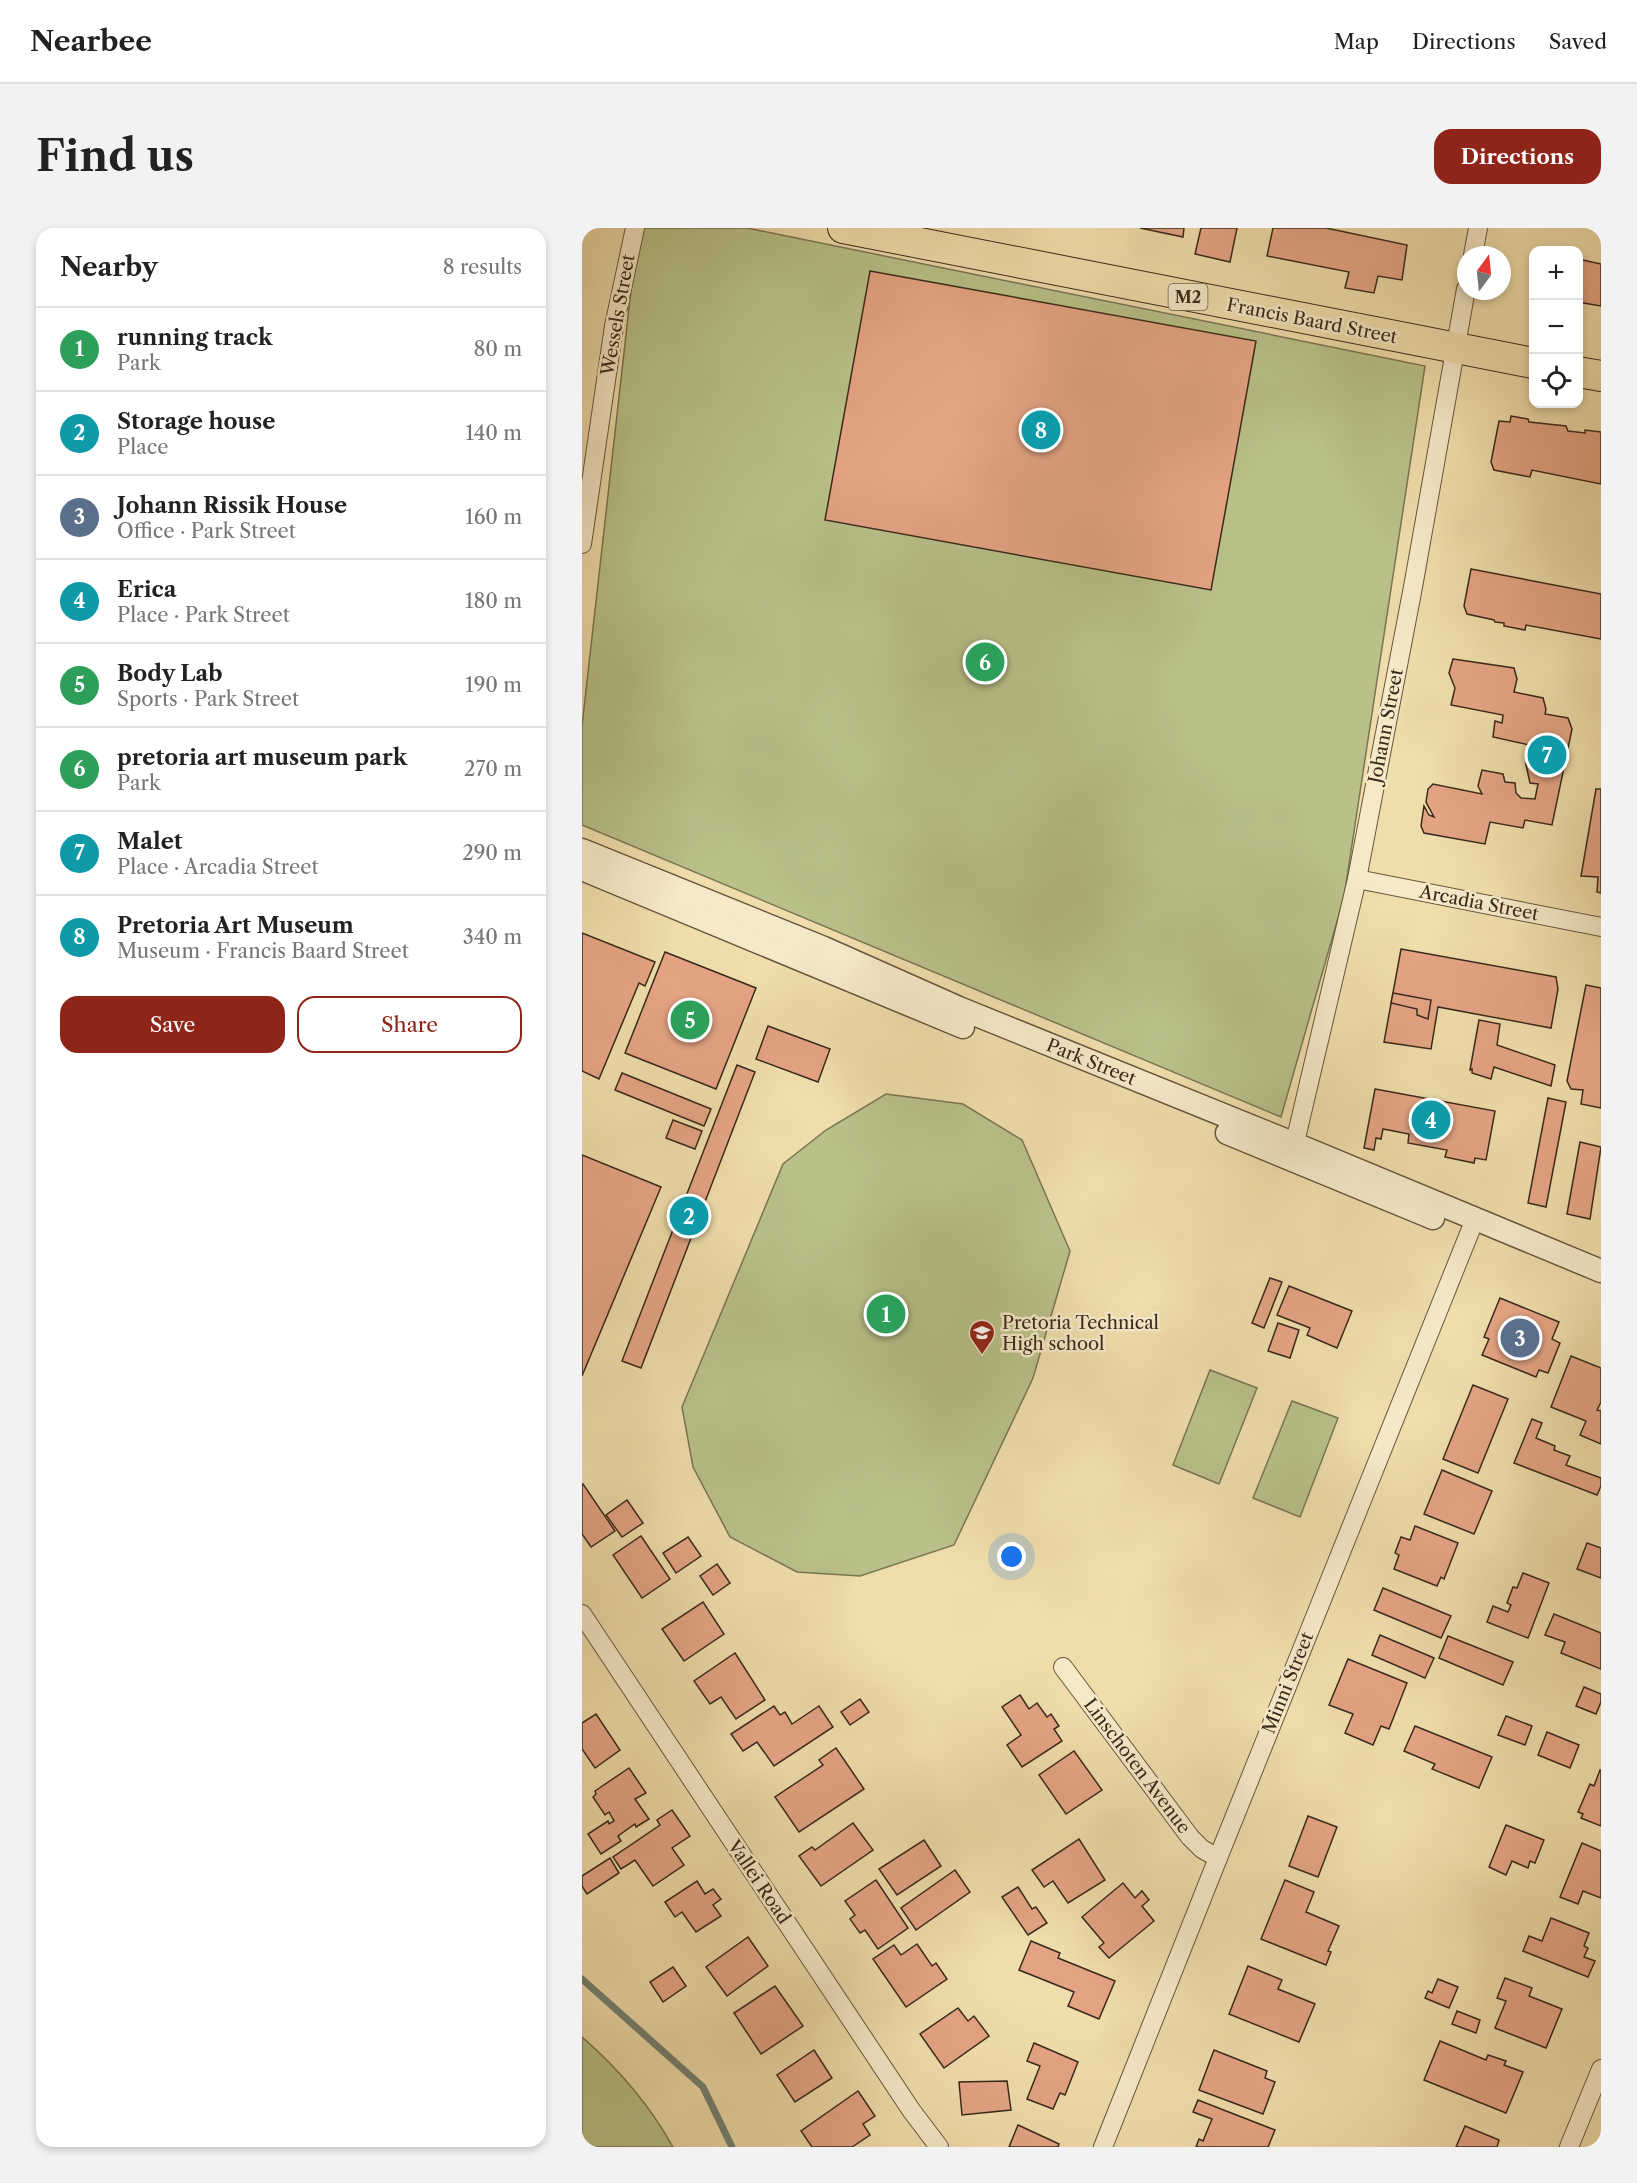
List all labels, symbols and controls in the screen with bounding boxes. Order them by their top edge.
text: Nearbee [30,24,152,58]
text: Map [1334,29,1379,54]
text: Directions [1412,29,1516,54]
text: Saved [1549,29,1607,54]
button: Directions [1434,129,1601,184]
text: Find us [36,130,194,182]
north arrow [1457,246,1511,300]
map controls [1529,246,1583,408]
button: + [1529,246,1583,300]
text: Nearby [60,251,158,283]
street label: Wessels Street [596,252,640,378]
text: 8 results [443,255,522,279]
road number: M2 [1168,284,1208,310]
street label: Francis Baard Street [1225,294,1400,348]
button: − [1529,300,1583,354]
text: running track [117,324,272,351]
text: 1 [75,337,84,361]
text: 80 m [474,337,522,361]
text: Park [117,351,160,375]
button: locate [1529,354,1583,408]
text: Storage house [117,408,275,435]
pin: 8 [1022,408,1060,452]
text: 2 [74,421,85,445]
text: 140 m [465,421,522,445]
text: Place [117,435,168,459]
text: Johann Rissik House [117,492,347,519]
text: 3 [74,505,85,529]
text: 160 m [465,505,522,529]
text: Office · Park Street [117,519,296,543]
text: Erica [117,576,176,603]
text: 4 [74,589,85,613]
text: 180 m [465,589,522,613]
text: Place · Park Street [117,603,290,627]
pin: 6 [966,640,1004,684]
text: Body Lab [117,660,223,687]
street label: Johann Street [1364,666,1408,788]
text: 5 [74,673,85,697]
text: 190 m [465,673,522,697]
text: Sports · Park Street [117,687,299,711]
pin: 7 [1528,732,1566,778]
text: pretoria art museum park [117,744,407,771]
text: 6 [74,757,85,781]
text: 270 m [464,757,522,781]
text: Park [117,771,160,795]
text: Malet [117,828,183,855]
text: 7 [74,841,85,865]
text: 290 m [462,841,522,865]
text: Place · Arcadia Street [117,855,319,879]
street label: Arcadia Street [1416,880,1541,925]
text: Pretoria Art Museum [117,912,354,939]
text: 8 [73,925,86,949]
text: 340 m [463,925,522,949]
text: Museum · Francis Baard Street [117,939,409,963]
button: Save [60,996,285,1053]
button: Share [297,996,522,1053]
pin: 5 [670,998,710,1042]
street label: Park Street [1043,1034,1140,1090]
pin: 4 [1412,1098,1450,1142]
pin: 2 [670,1194,708,1238]
pin: 1 [866,1292,906,1336]
place label: Pretoria Technical High school [1002,1312,1159,1355]
pin: 3 [1500,1316,1540,1360]
school or university icon: Pretoria Technical High school [967,1318,997,1356]
your location [997,1542,1026,1571]
street label: Minni Street [1258,1628,1319,1737]
street label: Linschoten Avenue [1079,1694,1195,1838]
street label: Vallei Road [722,1835,795,1928]

